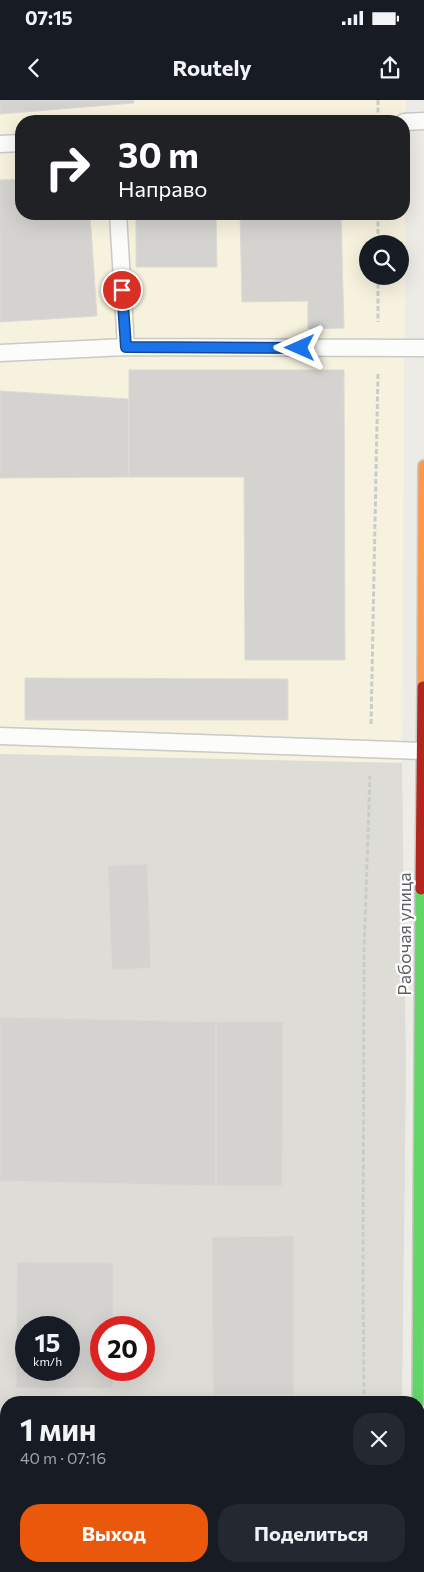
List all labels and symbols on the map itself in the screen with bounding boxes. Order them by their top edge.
pin [101,269,143,311]
position arrow [273,321,325,373]
street label: Рабочая улица [393,872,415,996]
speed limit sign: 20 [90,1316,155,1381]

